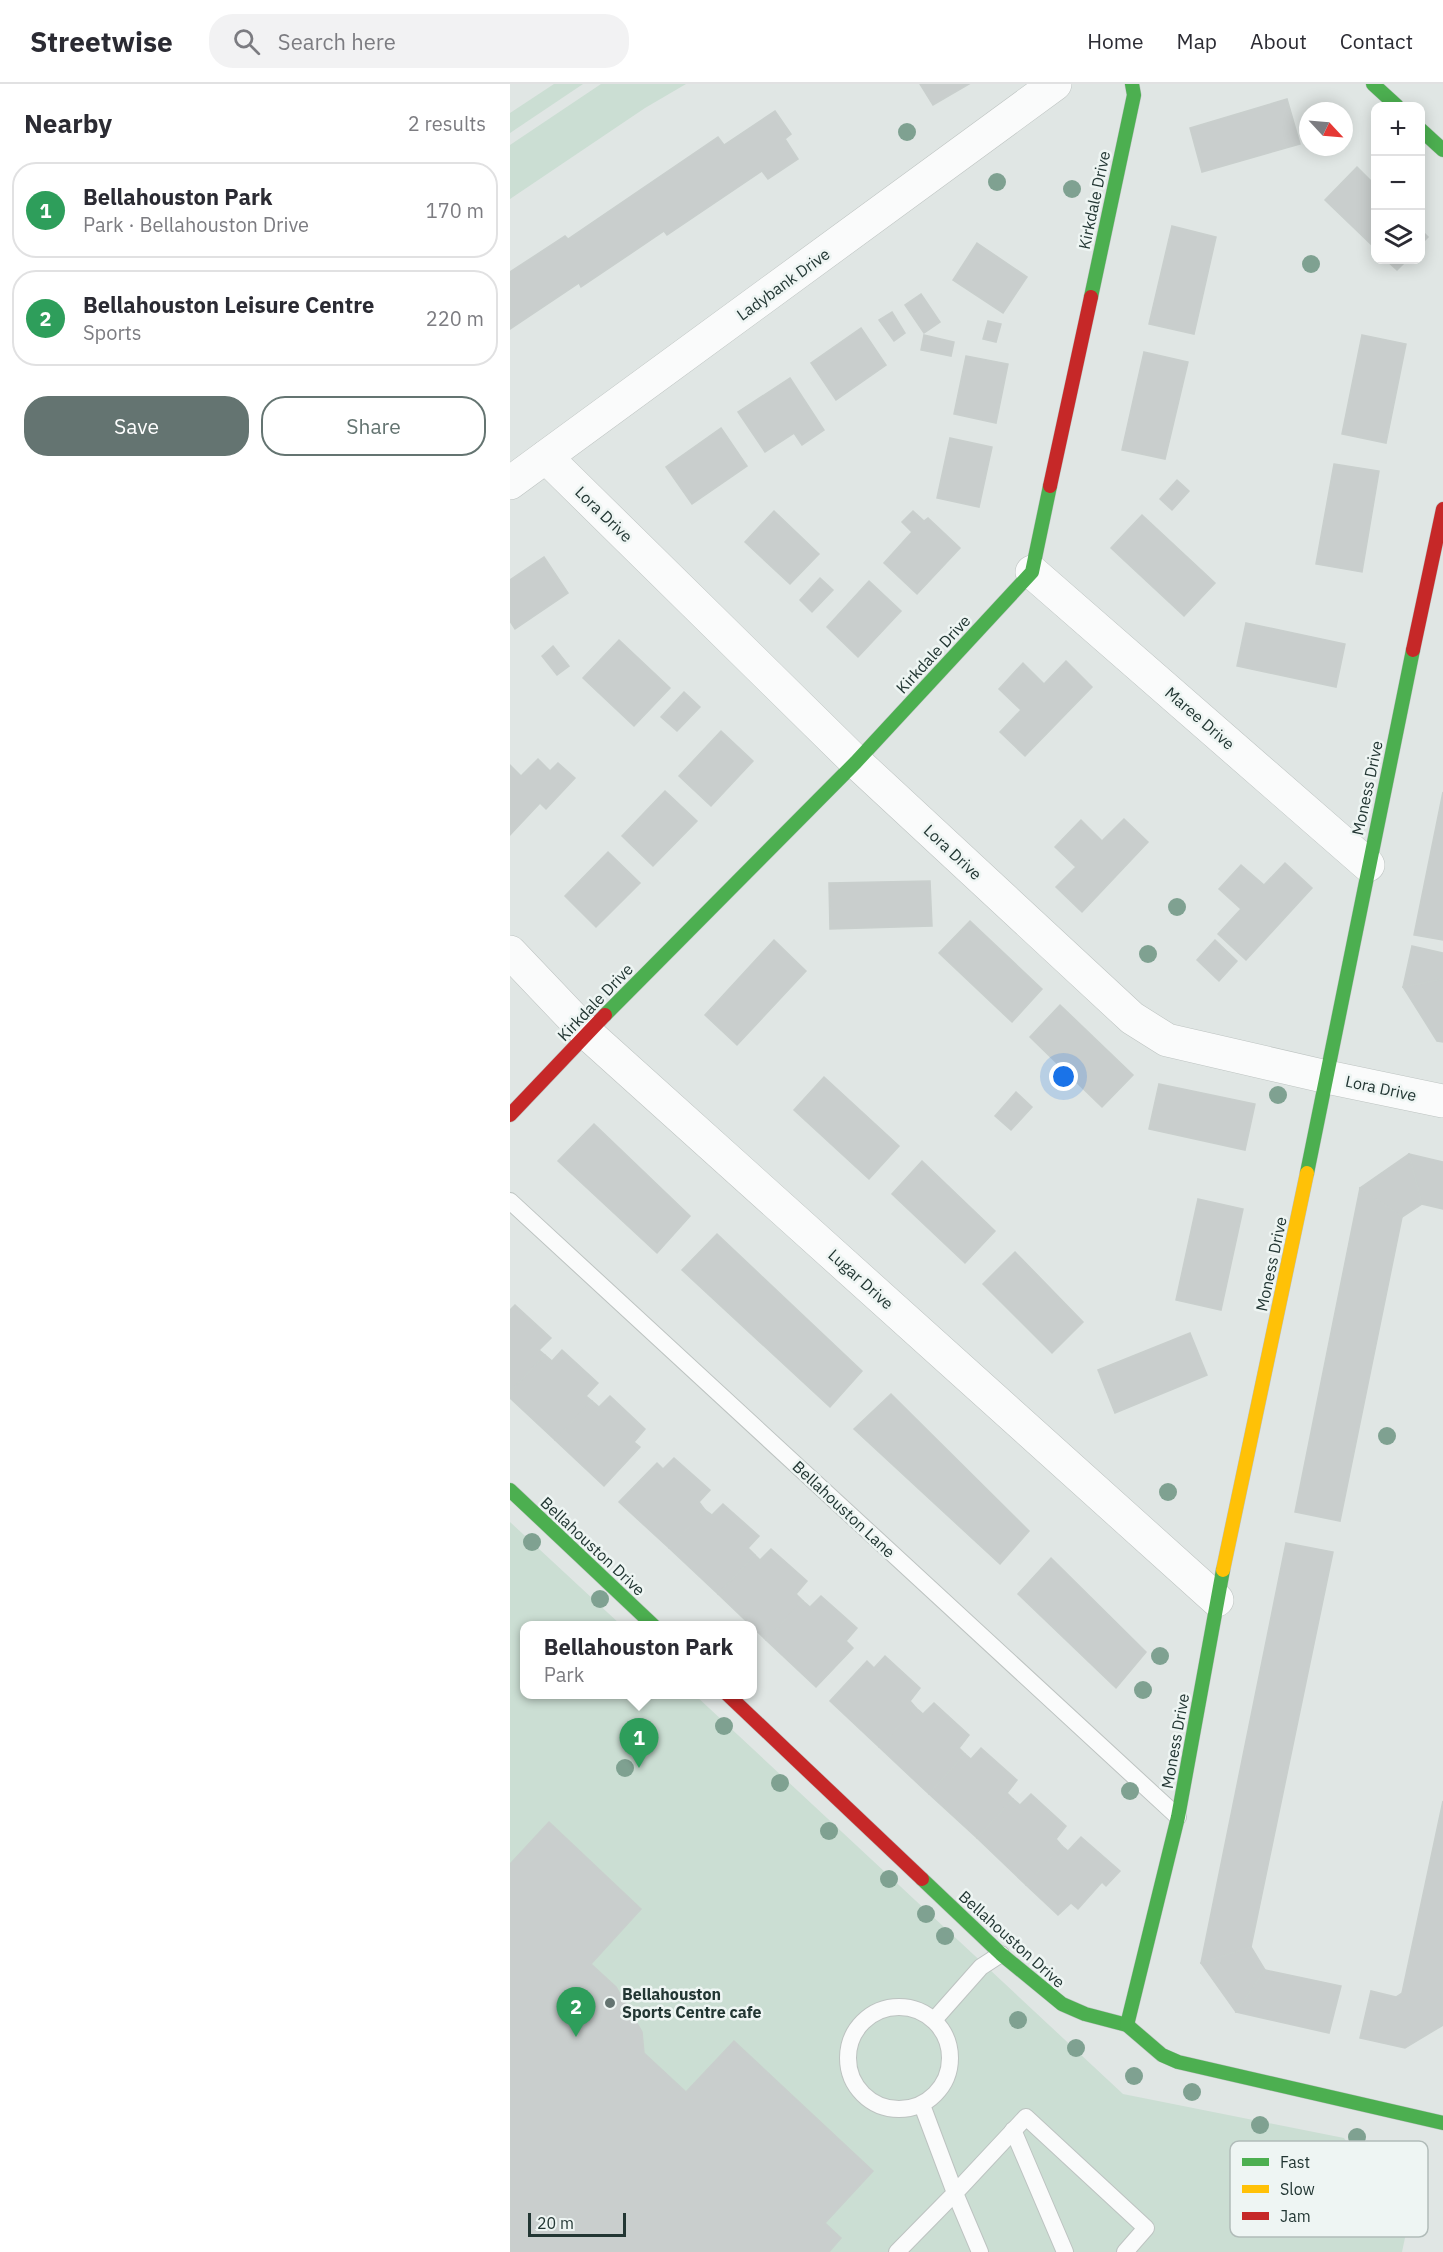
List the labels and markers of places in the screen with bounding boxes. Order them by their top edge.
pin: 1 [620,1718,658,1768]
place label: Bellahouston Sports Centre cafe [622,1984,762,2022]
pin: 2 [556,1988,596,2037]
marker: Bellahouston Sports Centre cafe [603,1996,617,2010]

